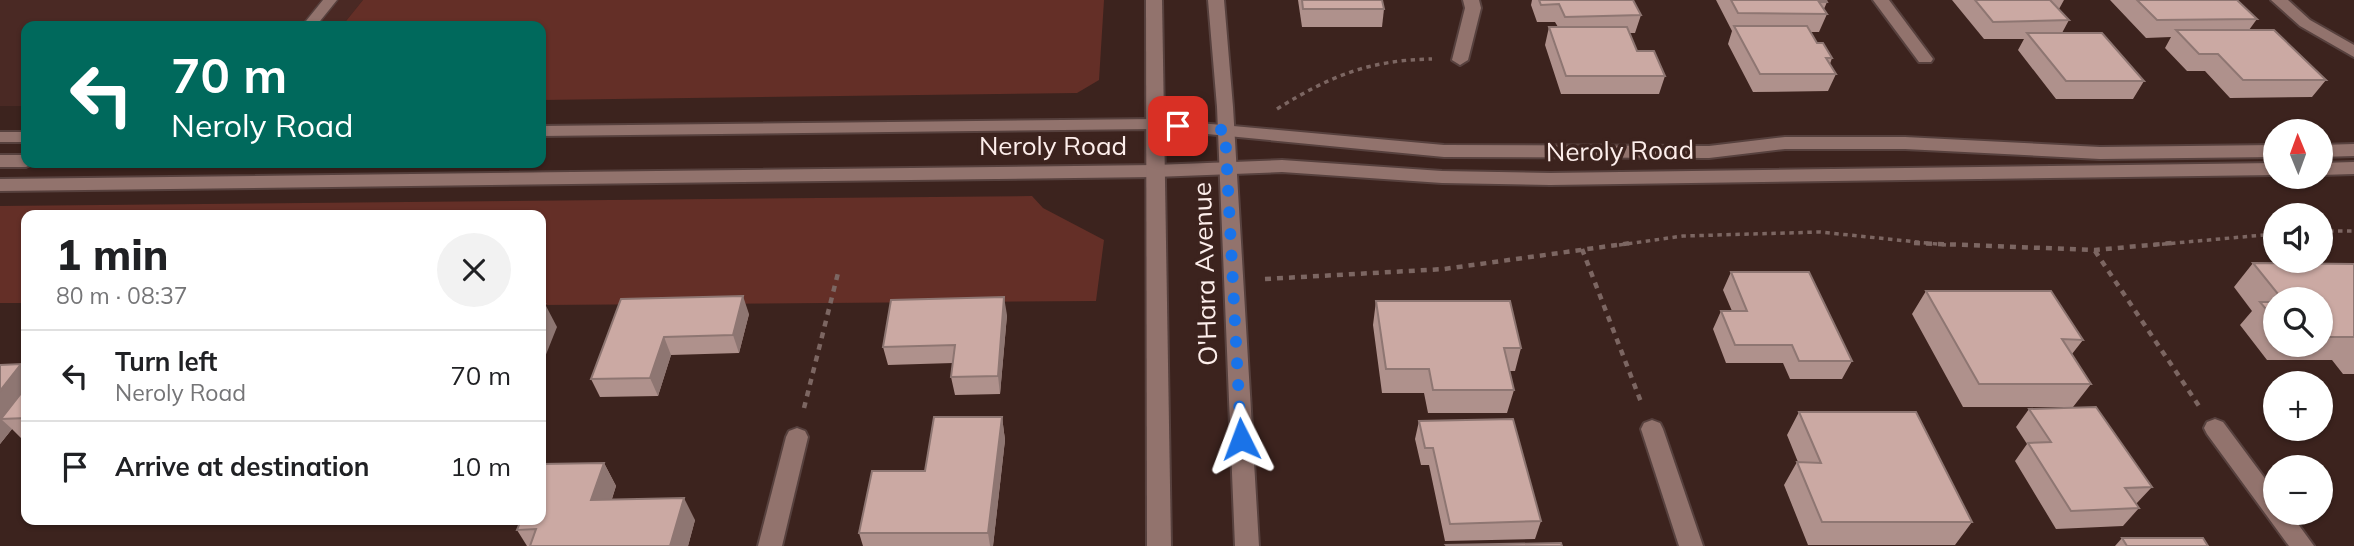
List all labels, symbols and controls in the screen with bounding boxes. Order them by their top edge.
text: 70 m [171,44,287,105]
icon: left [56,49,147,140]
pin [1148,96,1208,156]
text: Neroly Road [171,105,353,145]
icon: arrive [1159,107,1197,145]
north arrow [2263,119,2333,189]
map controls [2263,119,2333,525]
street label: Neroly Road [979,129,1127,162]
street label: Neroly Road [1546,133,1694,168]
street label: O'Hara Avenue [1185,182,1224,366]
button: sound [2263,203,2333,273]
text: 1 min [56,228,169,281]
button: close [437,233,511,307]
text: 80 m · 08:37 [56,281,188,310]
button: search [2263,287,2333,357]
text: Turn left [115,345,217,378]
icon: left [56,357,94,395]
text: 70 m [450,359,511,392]
button: + [2263,371,2333,441]
text: Neroly Road [115,378,246,407]
position arrow [1204,402,1278,476]
icon: arrive [56,448,94,486]
text: Arrive at destination [115,450,370,483]
text: 10 m [450,450,511,483]
button: − [2263,455,2333,525]

